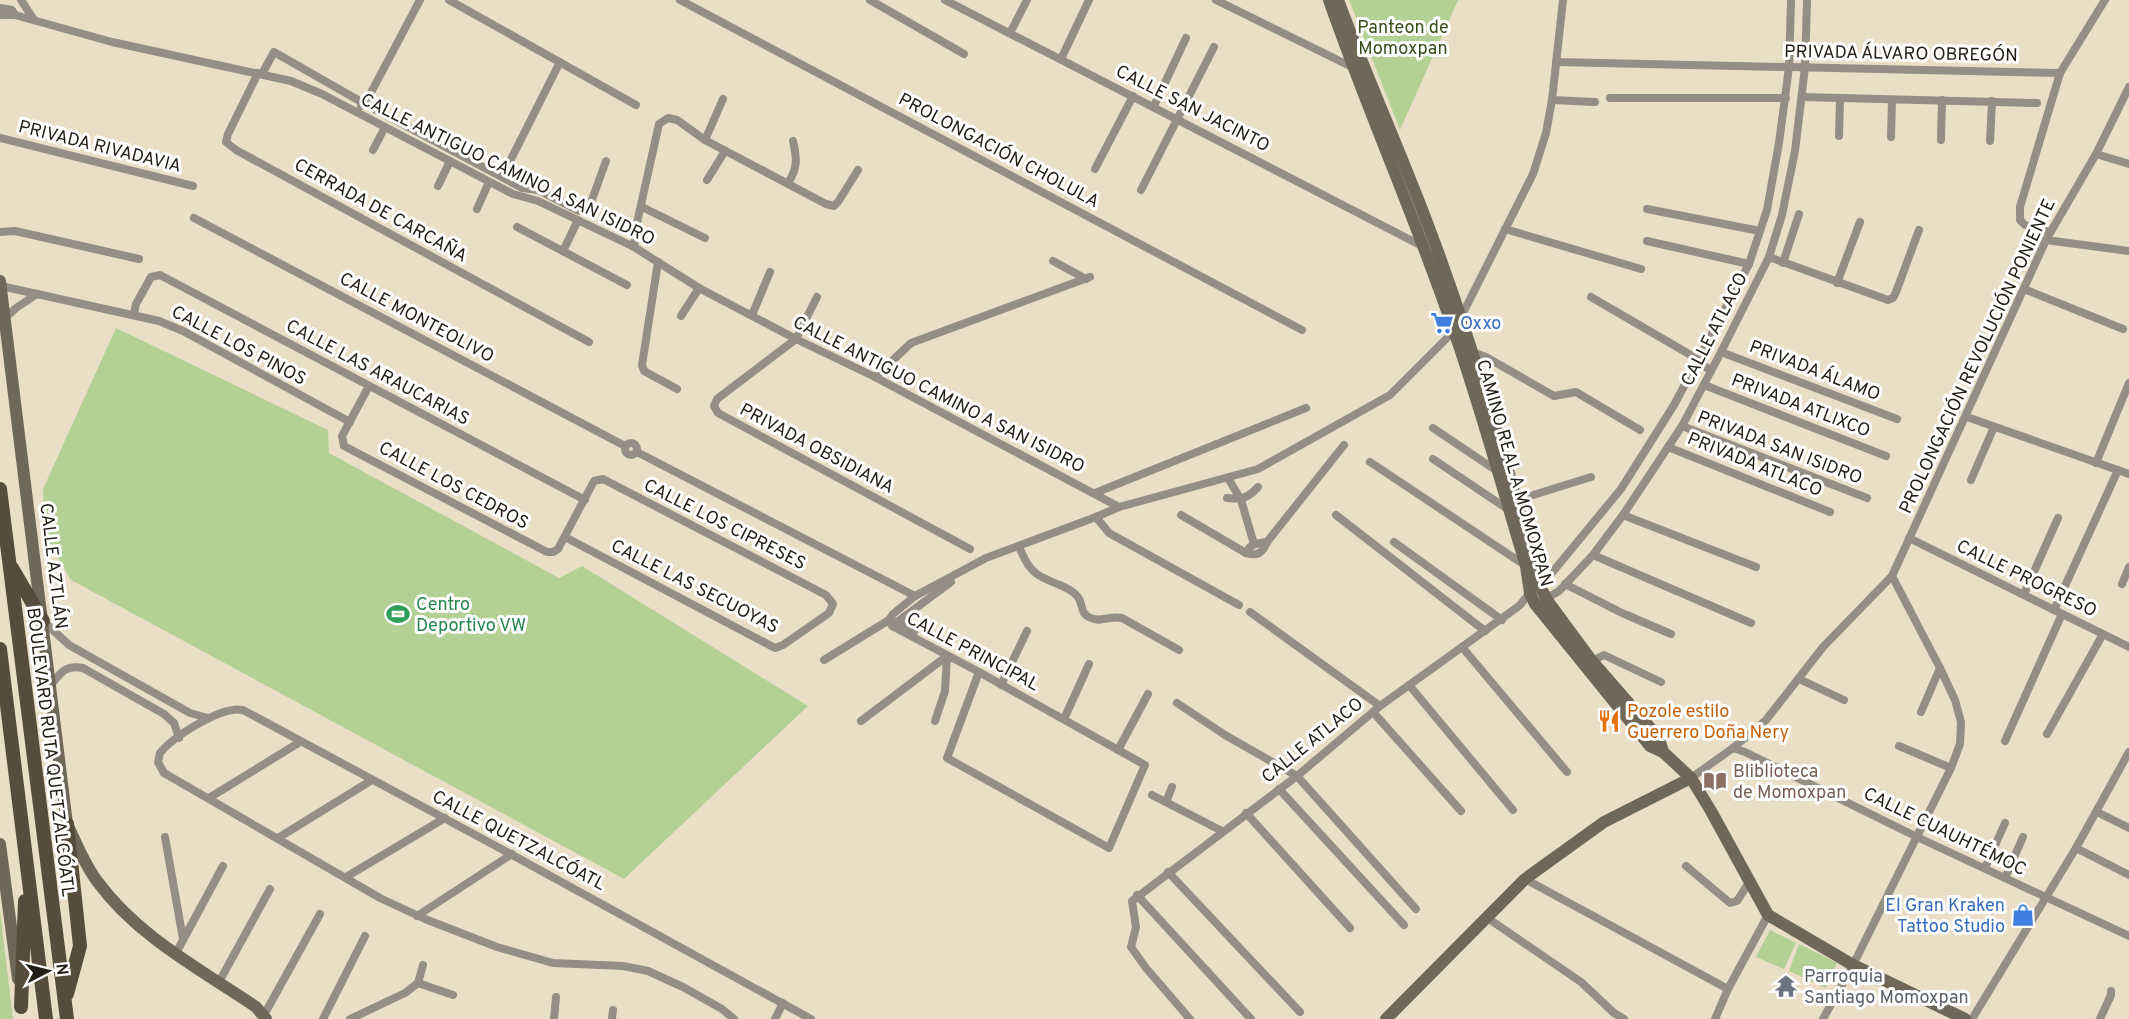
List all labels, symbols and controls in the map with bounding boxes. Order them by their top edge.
park label: Panteon de Momoxpan [1357,17,1449,61]
street label: PRIVADA ÁLVARO OBREGÓN [1784,39,2018,68]
street label: CALLE SAN JACINTO [1111,61,1273,158]
street label: PROLONGACIÓN CHOLULA [894,87,1104,214]
street label: CALLE ANTIGUO CAMINO A SAN ISIDRO [356,89,658,252]
street label: PRIVADA RIVADAVIA [16,116,184,179]
street label: CERRADA DE CARCAÑA [290,152,472,269]
street label: PROLONGACIÓN REVOLUCIÓN PONIENTE [1893,195,2062,518]
street label: CALLE MONTEOLIVO [335,268,498,369]
street label: CALLE ATLACO [1677,269,1754,390]
street label: CALLE LOS PINOS [167,301,310,392]
supermarket icon: Oxxo [1429,310,1455,336]
street label: CALLE ANTIGUO CAMINO A SAN ISIDRO [788,311,1088,479]
place label: Oxxo [1460,313,1501,336]
street label: CALLE LAS ARAUCARIAS [282,315,473,432]
street label: PRIVADA ÁLAMO [1746,334,1884,407]
street label: CAMINO REAL A MOMOXPAN [1470,357,1557,590]
street label: PRIVADA ATLIXCO [1728,369,1873,443]
street label: PRIVADA OBSIDIANA [735,399,897,500]
street label: PRIVADA SAN ISIDRO [1694,406,1865,490]
street label: PRIVADA ATLACO [1684,428,1825,503]
street label: CALLE LOS CEDROS [374,437,532,536]
street label: CALLE LOS CIPRESES [639,474,809,576]
street label: CALLE AZTLÁN [33,502,74,631]
street label: CALLE LAS SECUOYAS [606,535,782,640]
street label: CALLE PROGRESO [1952,535,2100,623]
place label: Centro Deportivo VW [416,594,526,638]
sports icon: Centro Deportivo VW [385,601,411,627]
street label: BOULEVARD RUTA QUETZALCÓATL [20,606,81,898]
street label: CALLE PRINCIPAL [902,608,1043,697]
street label: CALLE ATLACO [1257,693,1369,789]
place label: Pozole estilo Guerrero Doña Nery [1627,701,1789,745]
restaurant icon: Pozole estilo Guerrero Doña Nery [1596,708,1622,734]
place label: Bliblioteca de Momoxpan [1733,761,1846,805]
library icon: Bliblioteca de Momoxpan [1702,768,1728,794]
street label: CALLE CUAUHTÉMOC [1859,781,2030,882]
street label: CALLE QUETZALCÓATL [428,784,610,897]
place label: El Gran Kraken Tattoo Studio [1885,895,2005,939]
shop icon: El Gran Kraken Tattoo Studio [2010,902,2036,928]
north arrow [18,941,78,1001]
text: N [50,962,72,976]
place label: Parroquia Santiago Momoxpan [1804,966,1969,1010]
temple icon: Parroquia Santiago Momoxpan [1773,973,1799,999]

